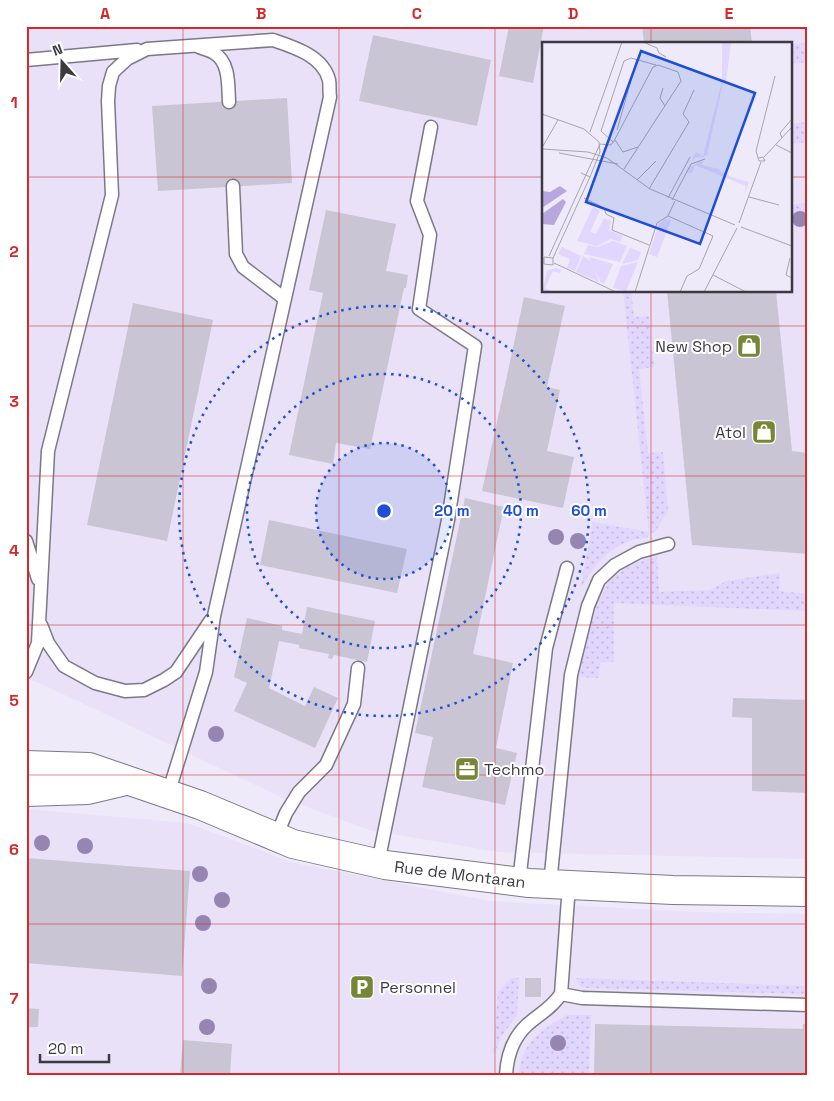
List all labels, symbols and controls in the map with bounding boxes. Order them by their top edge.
text: A [100,3,110,24]
text: B [256,3,266,24]
text: C [412,3,422,24]
text: D [568,3,578,24]
text: E [725,3,734,24]
north arrow [38,38,88,88]
text: N [50,40,65,60]
inset map [542,42,792,292]
text: 1 [10,92,18,113]
text: 2 [9,241,19,262]
shop icon: New Shop [736,333,762,359]
place label: New Shop [655,336,732,357]
text: 3 [9,391,19,412]
shop icon: Atol [751,419,777,445]
place label: Atol [715,422,746,443]
text: 20 m [434,501,470,520]
text: 40 m [503,501,539,520]
text: 60 m [571,501,607,520]
centre of rings [375,502,393,520]
text: 4 [9,540,19,561]
text: 5 [9,690,19,711]
office icon: Techmo [454,756,480,782]
place label: Techmo [484,759,544,780]
text: 6 [9,839,19,860]
street label: Rue de Montaran [393,856,527,893]
parking icon: Personnel [349,974,375,1000]
place label: Personnel [380,977,456,998]
text: 7 [10,988,19,1009]
scale bar [40,1031,109,1063]
text: 20 m [48,1039,83,1058]

